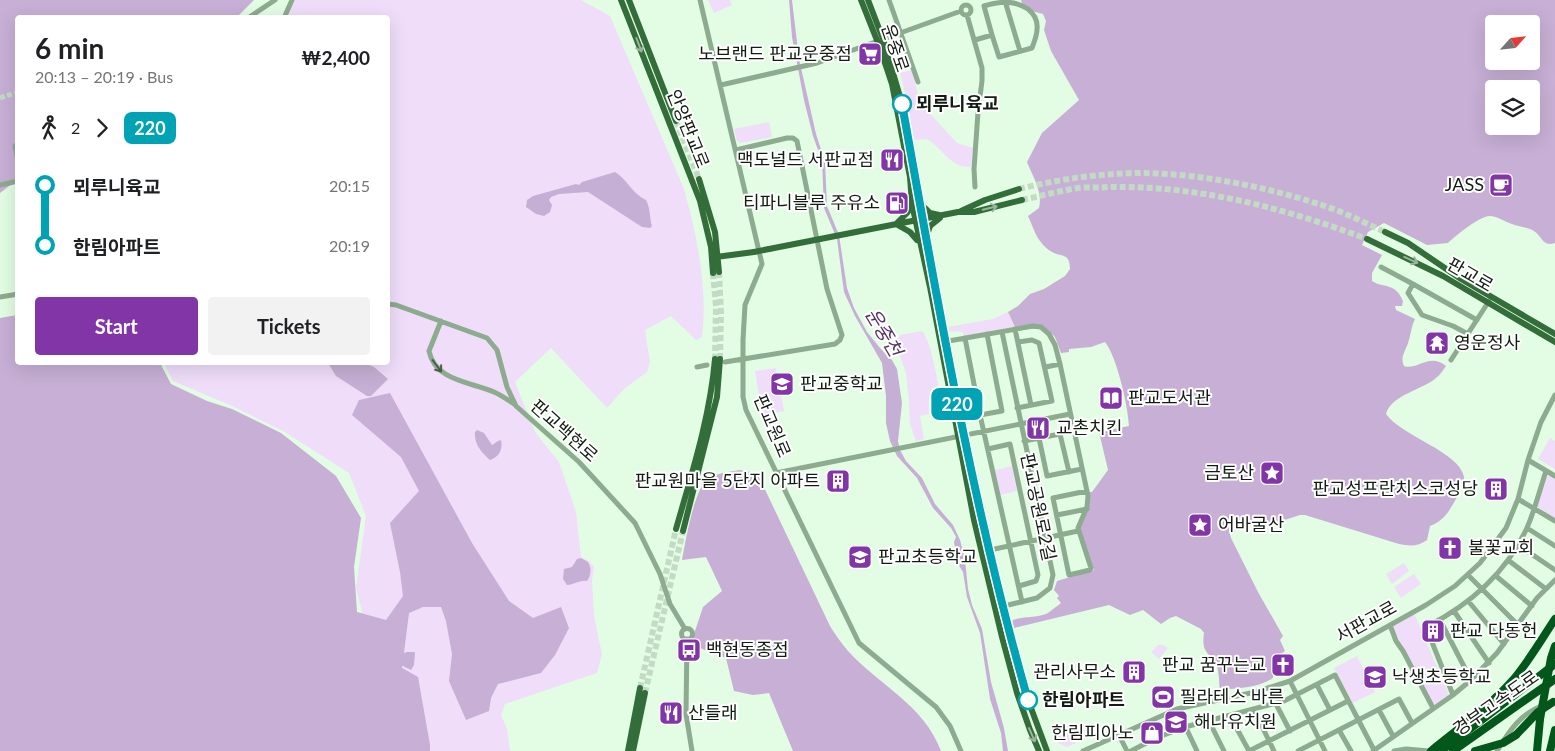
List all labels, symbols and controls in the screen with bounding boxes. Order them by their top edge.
north arrow [1485,15,1540,70]
map controls [1485,15,1540,135]
street label: 운중로 [877,21,914,75]
text: 6 min [35,31,104,65]
one-way arrow [635,37,644,53]
supermarket icon: 노브랜드 판교운중점 [857,41,883,67]
place label: 노브랜드 판교운중점 [698,42,852,64]
text: ₩2,400 [301,46,370,69]
text: 20:13 – 20:19 · Bus [35,67,173,86]
button: layers [1485,80,1540,135]
street label: 안양판교로 [663,86,715,171]
place label: 뫼루니육교 [916,92,999,114]
marker: 뫼루니육교 [892,94,912,114]
icon: walk [35,114,63,142]
icon: forward [88,114,116,142]
text: 220 [134,117,166,139]
text: 2 [71,118,80,137]
restaurant icon: 맥도널드 서판교점 [879,147,905,173]
place label: 맥도널드 서판교점 [737,148,874,170]
cafe icon: JASS [1488,172,1514,198]
place label: JASS [1445,173,1484,195]
text: 뫼루니육교 [73,175,160,198]
text: 20:15 [329,176,370,195]
fuel station icon: 티파니블루 주유소 [884,190,910,216]
place label: 티파니블루 주유소 [743,191,880,213]
one-way arrow [982,203,998,212]
text: 한림아파트 [73,235,160,258]
text: 20:19 [329,236,370,255]
street label: 판교로 [1443,252,1498,296]
one-way arrow [1403,255,1418,265]
button: Start [35,297,198,355]
button: Tickets [208,297,370,355]
water label: 운중천 [861,303,909,361]
temple icon: 영운정사 [1424,330,1450,356]
place label: 영운정사 [1454,331,1521,353]
one-way arrow [431,359,442,372]
school or university icon: 판교중학교 [769,371,795,397]
place label: 판교중학교 [800,372,883,394]
library icon: 판교도서관 [1098,385,1124,411]
place label: 판교도서관 [1128,386,1211,408]
line badge: 220 [928,388,986,420]
street label: 판교원로 [750,391,796,460]
text: 220 [941,393,973,415]
street label: 판교백현로 [527,394,603,466]
restaurant icon: 교촌치킨 [1025,415,1051,441]
place label: 교촌치킨 [1056,416,1122,438]
street label: 판교공원로2길 [1017,451,1061,563]
place icon: 금토산 [1259,460,1285,486]
place label: 금토산 [1204,461,1254,483]
building icon: 판교원마을 5단지 아파트 [825,468,851,494]
place label: 판교원마을 5단지 아파트 [635,469,820,491]
building icon: 판교성프란치스코성당 [1483,476,1509,502]
place label: 판교성프란치스코성당 [1312,477,1478,499]
place icon: 어바굴산 [1187,512,1213,538]
place label: 어바굴산 [1218,513,1284,535]
church icon: 불꽃교회 [1437,535,1463,561]
place label: 불꽃교회 [1468,536,1534,558]
school or university icon: 판교초등학교 [847,544,873,570]
place label: 판교초등학교 [878,545,977,567]
street label: 서판교로 [1331,595,1400,647]
building icon: 판교 다동헌 [1420,618,1446,644]
place label: 판교 다동헌 [1450,619,1537,641]
bus stop icon: 백현동종점 [676,637,702,663]
place label: 백현동종점 [706,638,789,660]
church icon: 판교 꿈꾸는교 [1270,652,1296,678]
place label: 판교 꿈꾸는교 [1162,653,1266,675]
building icon: 관리사무소 [1121,659,1147,685]
place label: 관리사무소 [1033,660,1116,682]
school or university icon: 낙생초등학교 [1362,664,1388,690]
place label: 낙생초등학교 [1392,665,1491,687]
street label: 경부고속도로 [1448,665,1542,740]
sports icon: 필라테스 바른 [1150,684,1176,710]
place label: 필라테스 바른 [1180,685,1284,707]
place label: 한림아파트 [1042,688,1125,710]
marker: 한림아파트 [1018,690,1038,710]
restaurant icon: 산들래 [658,700,684,726]
place label: 산들래 [688,701,738,723]
school or university icon: 해나유치원 [1163,709,1189,735]
place label: 해나유치원 [1194,710,1277,732]
shop icon: 한림피아노 [1139,720,1165,746]
place label: 한림피아노 [1051,721,1134,743]
one-way arrow [1028,727,1038,742]

